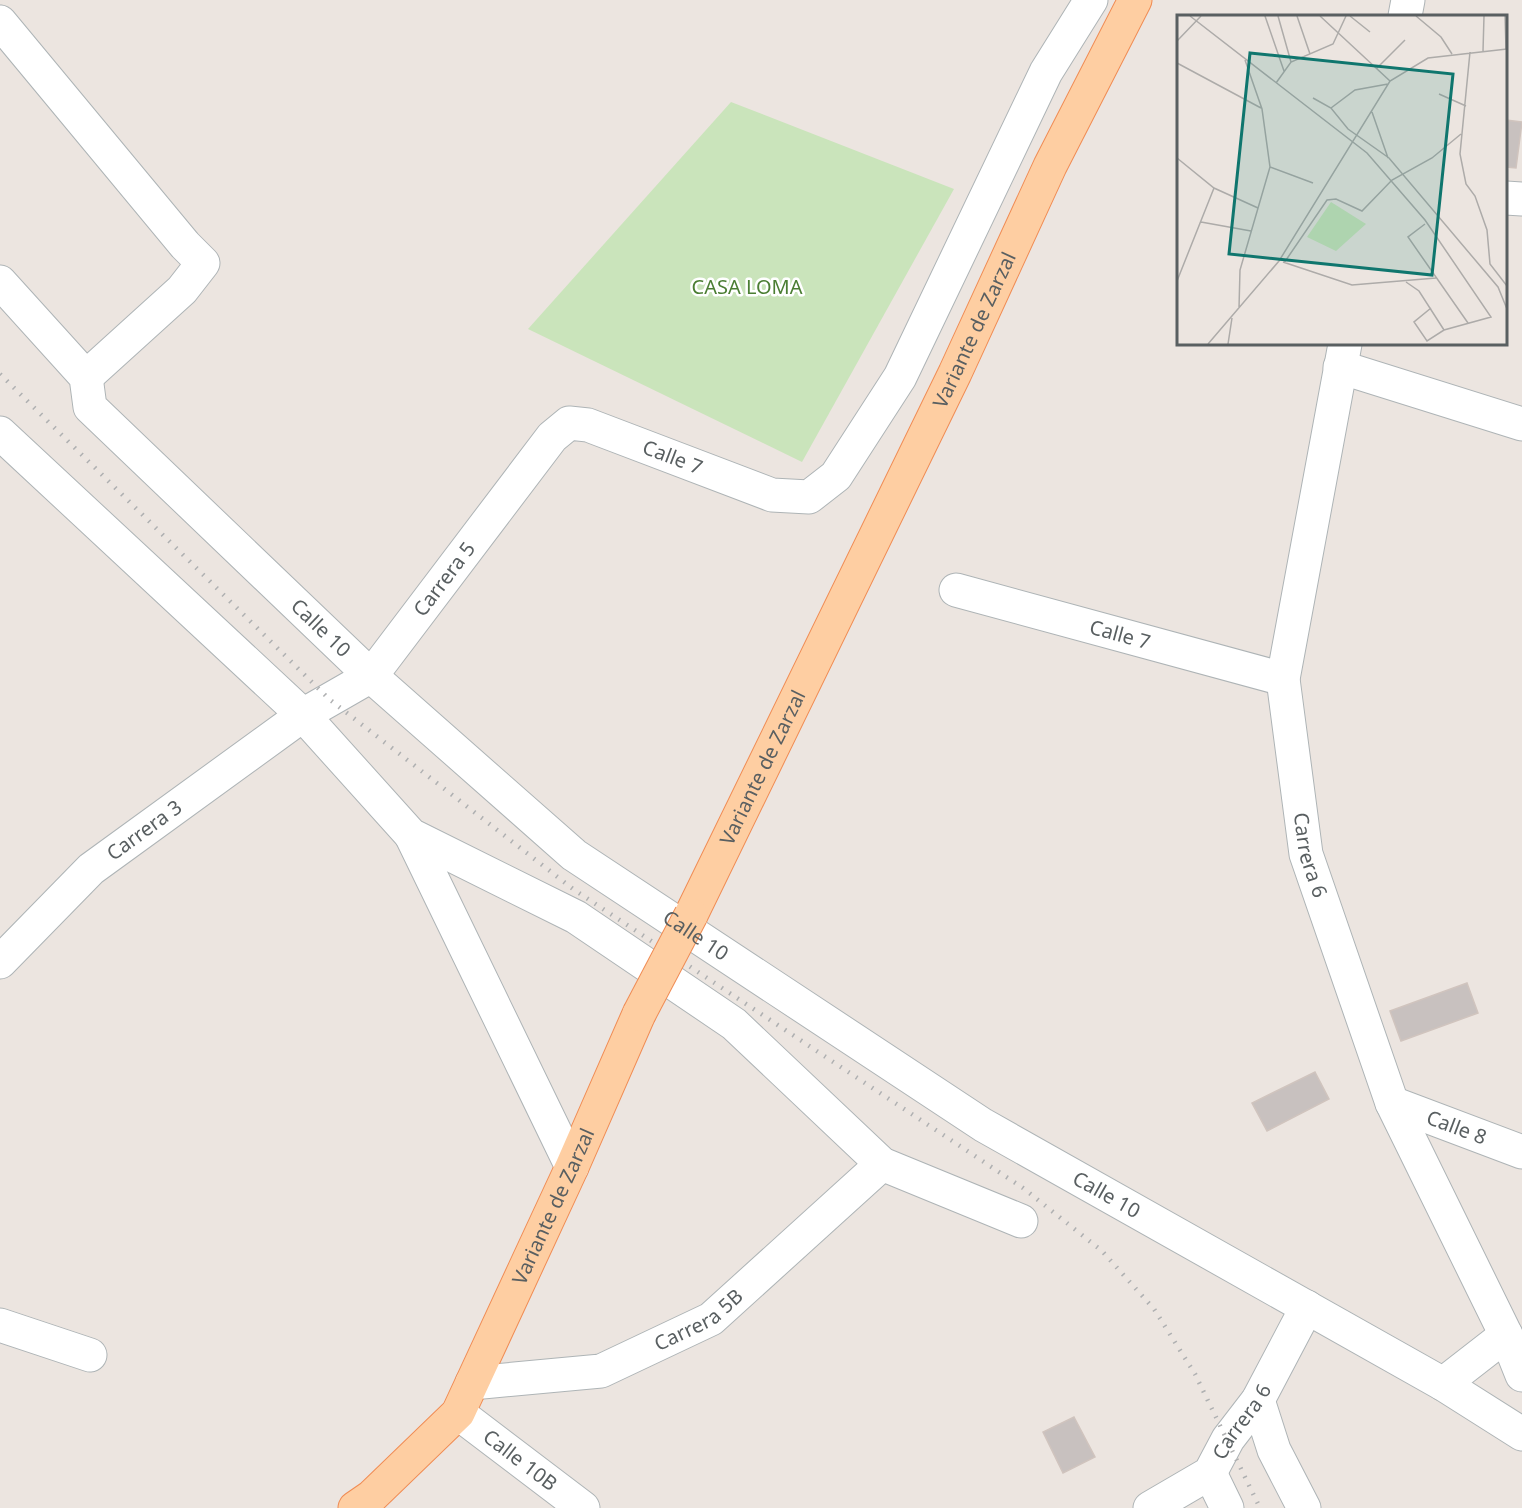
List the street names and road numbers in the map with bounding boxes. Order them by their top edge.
street label: Variante de Zarzal [926,247,1022,412]
street label: Calle 7 [639,433,707,480]
street label: Carrera 5 [407,536,481,622]
street label: Calle 10 [285,592,357,663]
street label: Calle 7 [1087,613,1154,655]
street label: Variante de Zarzal [713,685,812,849]
street label: Carrera 3 [101,793,187,866]
street label: Carrera 6 [1288,811,1334,901]
street label: Calle 10 [658,903,734,967]
street label: Calle 8 [1423,1103,1491,1150]
street label: Variante de Zarzal [505,1124,600,1289]
street label: Calle 10 [1068,1164,1146,1224]
street label: Carrera 5B [650,1283,748,1357]
street label: Carrera 6 [1206,1379,1277,1464]
street label: Calle 10B [478,1423,563,1497]

